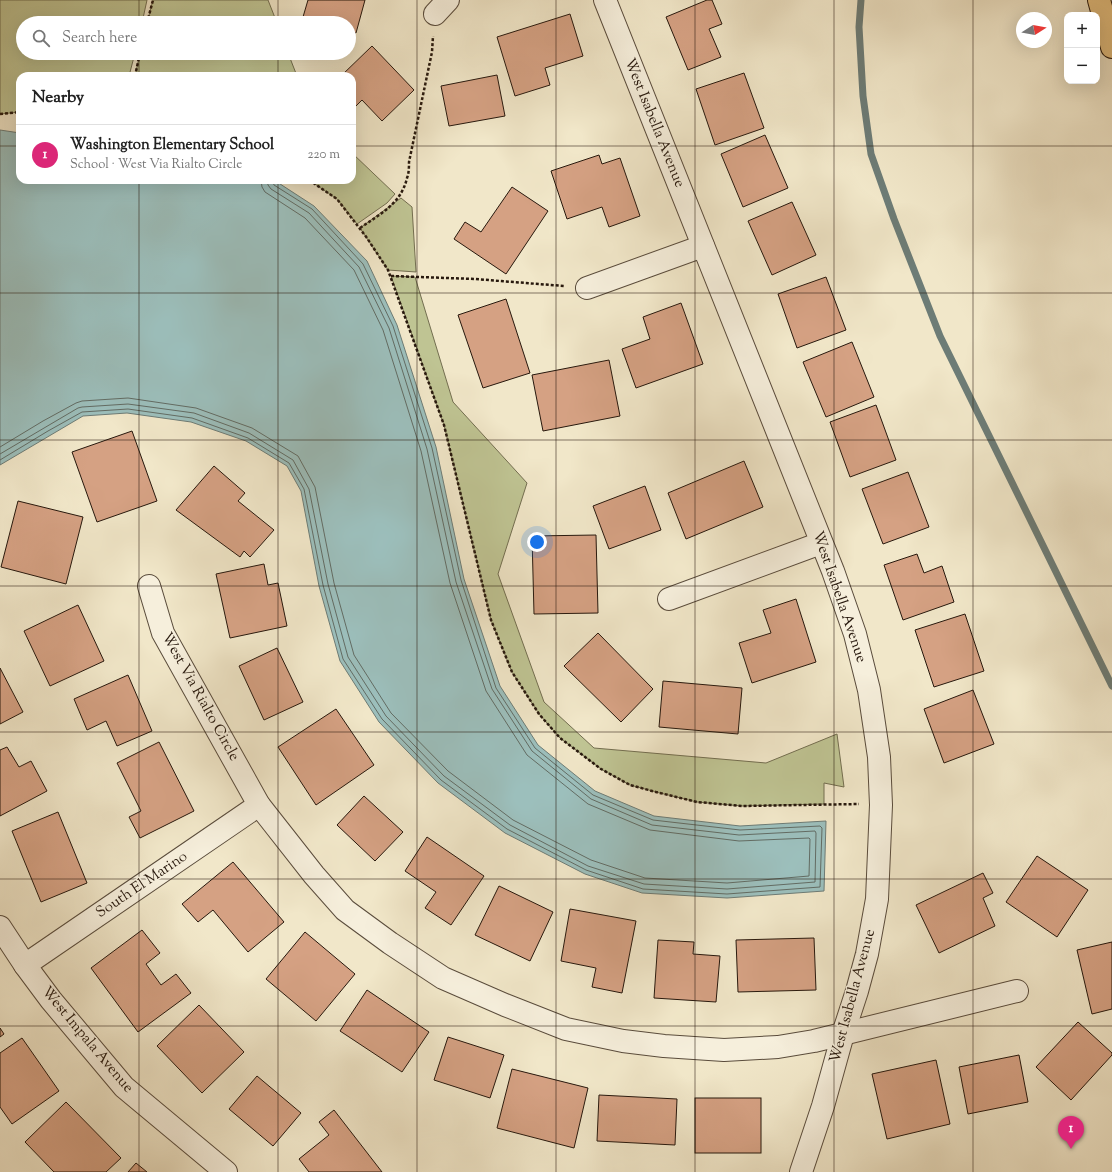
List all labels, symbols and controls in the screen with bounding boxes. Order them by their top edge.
north arrow [1016,12,1052,48]
map controls [1064,12,1100,84]
button: + [1064,12,1100,48]
search box [16,16,356,60]
icon: search [30,27,52,49]
text: Search here [62,28,137,49]
button: − [1064,48,1100,84]
street label: West Isabella Avenue [618,55,690,191]
text: Nearby [32,86,84,110]
text: Washington Elementary School [70,135,274,156]
text: 1 [43,146,47,164]
text: 220 m [307,146,340,164]
text: School · West Via Rialto Circle [70,156,242,174]
street label: West Isabella Avenue [807,528,871,666]
your location [527,532,547,552]
street label: West Via Rialto Circle [156,629,244,765]
street label: South El Marino [92,846,192,924]
street label: West Isabella Avenue [825,927,881,1065]
street label: West Impala Avenue [36,982,138,1098]
pin: 1 [1058,1116,1084,1149]

